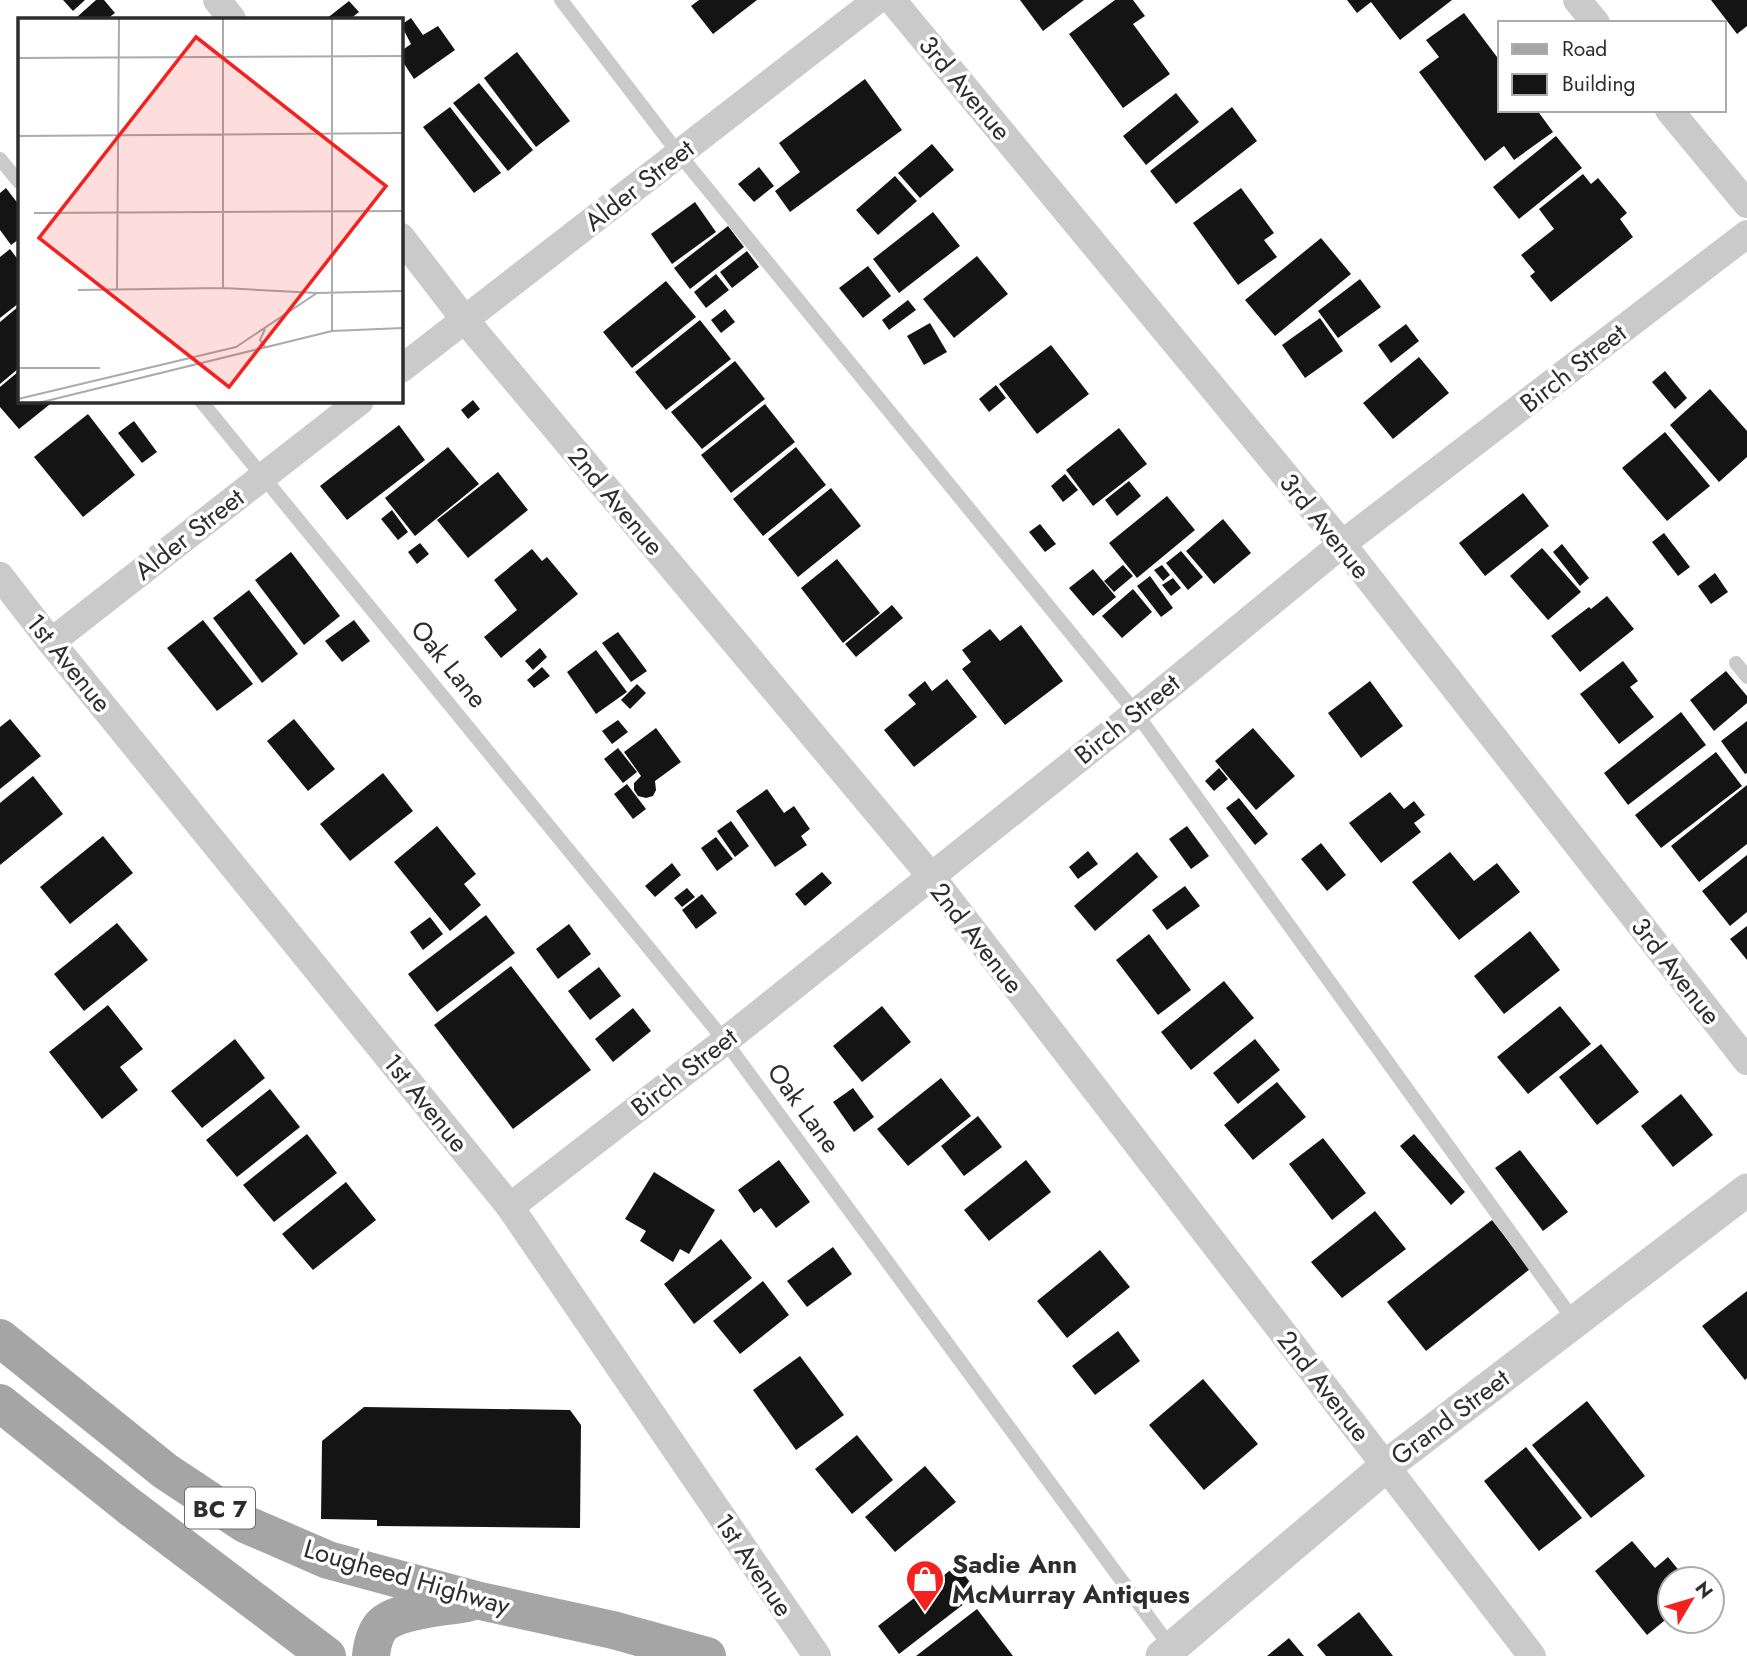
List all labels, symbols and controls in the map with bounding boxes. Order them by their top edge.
inset map [18,18,402,402]
legend [1498,21,1726,112]
street label: 3rd Avenue [910,27,1020,149]
text: Road [1562,34,1607,64]
text: Building [1562,69,1635,99]
street label: Alder Street [576,130,703,240]
street label: Birch Street [1512,314,1635,422]
street label: 2nd Avenue [559,438,673,564]
street label: 3rd Avenue [1270,465,1380,587]
street label: Alder Street [126,479,253,589]
street label: 1st Avenue [17,605,121,721]
street label: Oak Lane [402,612,496,716]
street label: Birch Street [1066,664,1188,773]
street label: 2nd Avenue [921,874,1033,1002]
street label: 3rd Avenue [1622,909,1730,1033]
street label: Birch Street [623,1018,746,1126]
street label: 1st Avenue [374,1045,478,1161]
street label: Oak Lane [758,1055,850,1161]
street label: 2nd Avenue [1268,1322,1380,1450]
street label: Grand Street [1383,1359,1518,1474]
road number: BC 7 [185,1488,255,1528]
street label: 1st Avenue [705,1506,803,1624]
street label: Lougheed Highway [300,1529,515,1625]
place label: Sadie Ann McMurray Antiques [952,1545,1190,1613]
shop icon: Sadie Ann McMurray Antiques [904,1558,946,1613]
north arrow [1656,1565,1726,1635]
text: N [1689,1576,1719,1604]

